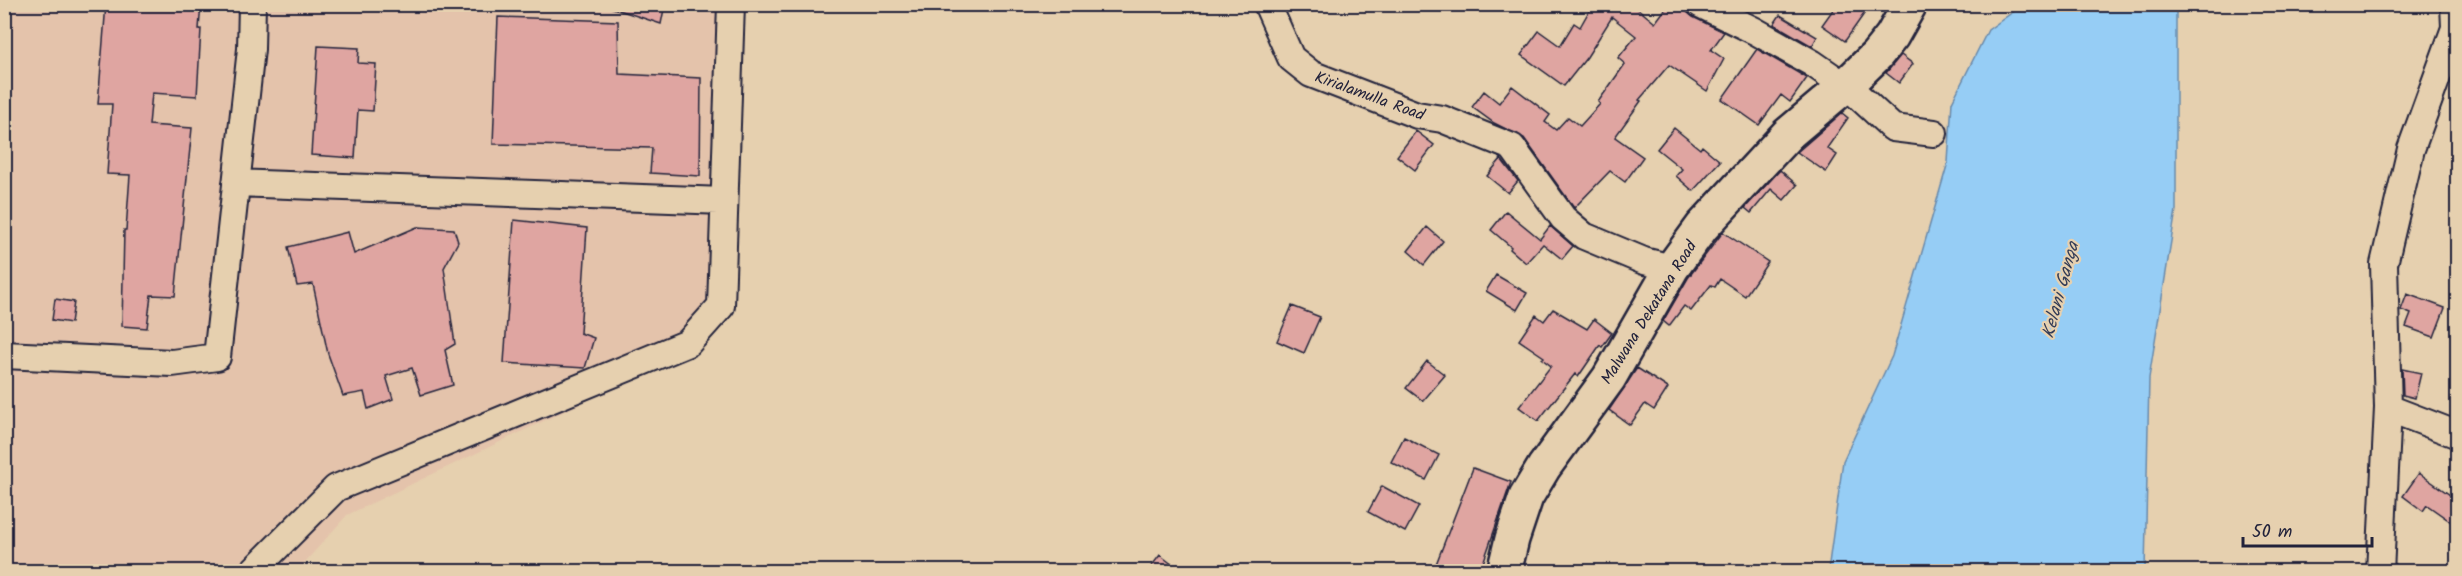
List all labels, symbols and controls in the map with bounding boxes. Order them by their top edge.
street label: Kirialamulla Road [1311,65,1429,128]
street label: Malwana Dekatana Road [1595,235,1704,390]
water label: Kelani Ganga [2035,237,2089,342]
scale bar [2243,510,2372,548]
text: 50 m [2252,518,2292,547]

